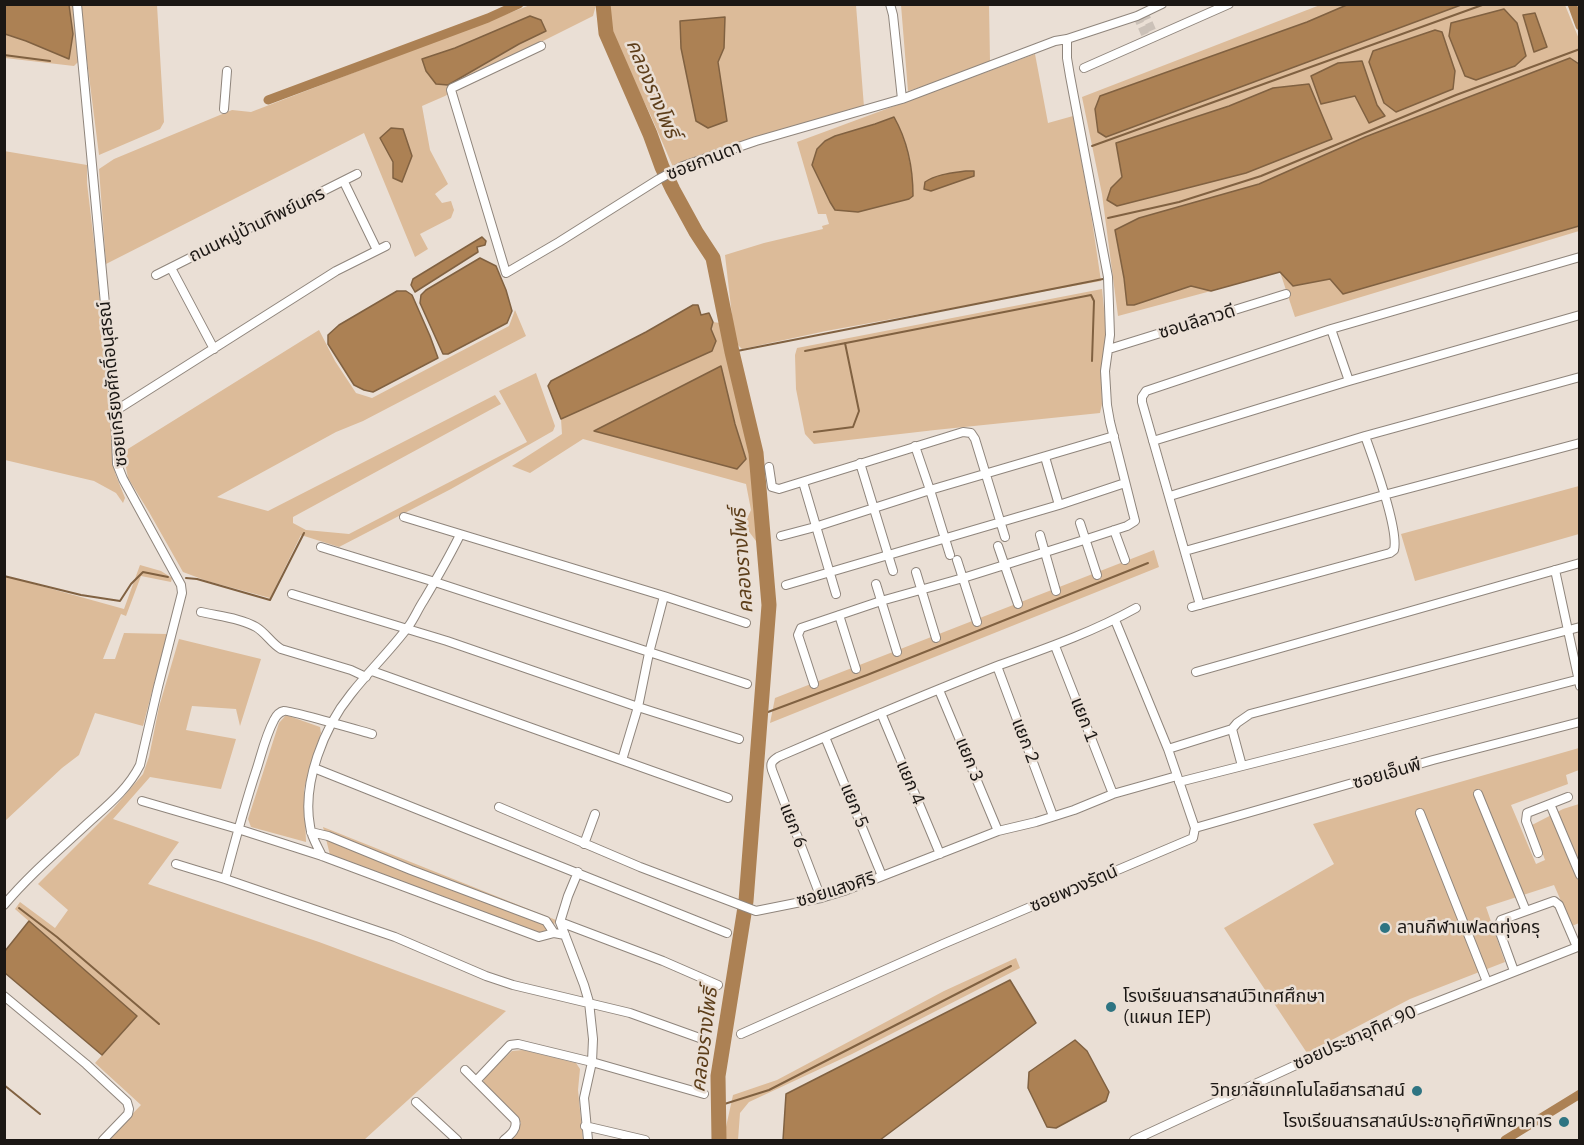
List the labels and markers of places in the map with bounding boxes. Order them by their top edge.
place label: ลานกีฬาแฟลตทุ่งครุ [1397,917,1540,939]
marker: ลานกีฬาแฟลตทุ่งครุ [1378,921,1392,935]
place label: โรงเรียนสารสาสน์วิเทศศึกษา (แผนก IEP) [1123,986,1325,1028]
marker: โรงเรียนสารสาสน์วิเทศศึกษา (แผนก IEP) [1104,1000,1118,1014]
place label: วิทยาลัยเทคโนโลยีสารสาสน์ [1211,1080,1405,1102]
marker: วิทยาลัยเทคโนโลยีสารสาสน์ [1410,1084,1424,1098]
place label: โรงเรียนสารสาสน์ประชาอุทิศพิทยาคาร [1283,1111,1552,1133]
marker: โรงเรียนสารสาสน์ประชาอุทิศพิทยาคาร [1557,1115,1571,1129]

